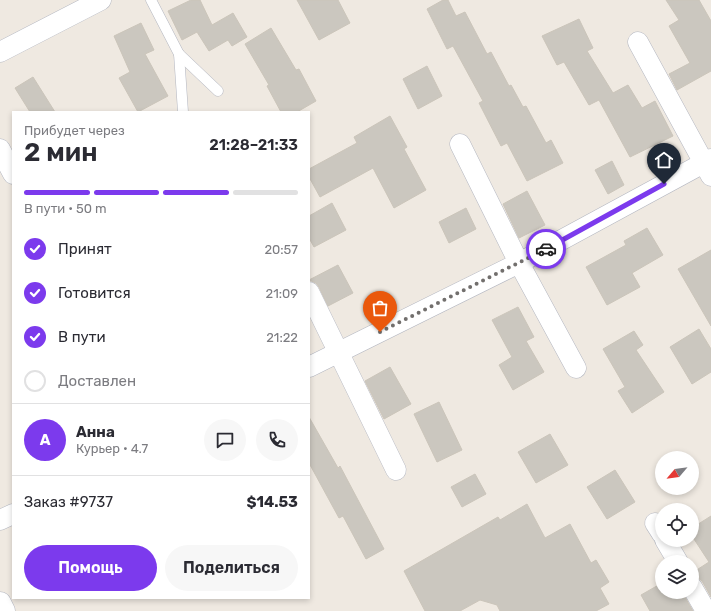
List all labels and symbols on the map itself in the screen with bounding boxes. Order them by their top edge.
pin [647,143,681,184]
courier [526,229,566,269]
pin [363,291,397,332]
north arrow [655,451,699,495]

